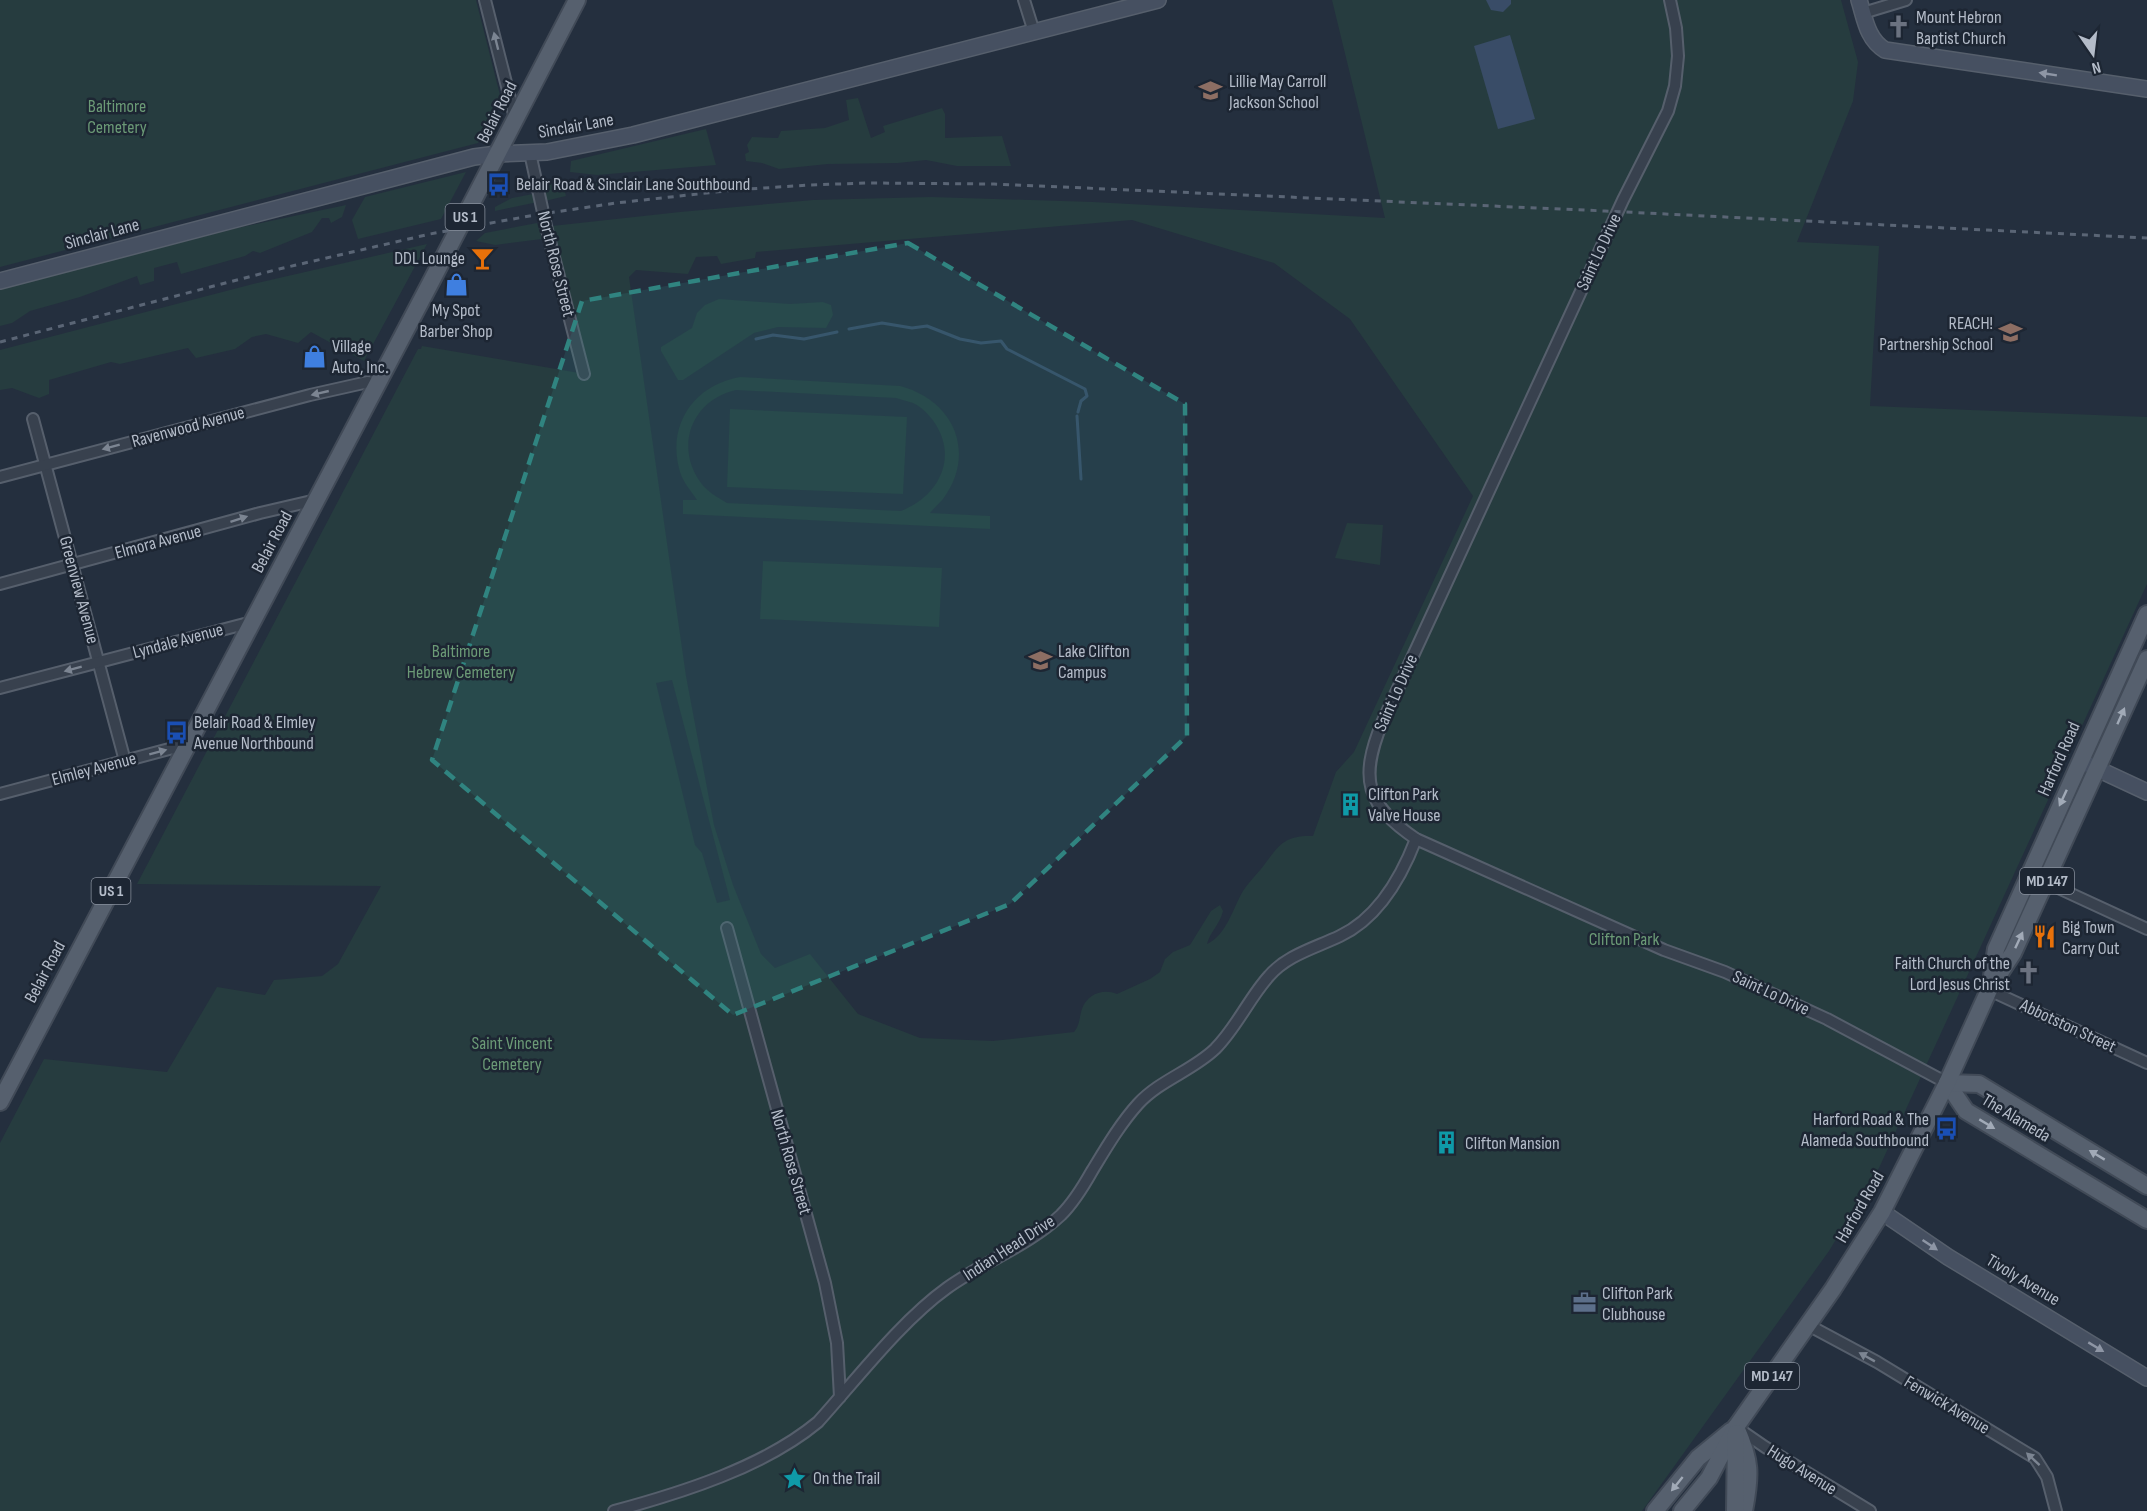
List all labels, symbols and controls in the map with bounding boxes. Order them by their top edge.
place label: Mount Hebron Baptist Church [1916,7,2006,49]
church icon: Mount Hebron Baptist Church [1885,14,1911,40]
north arrow [2063,24,2123,84]
one-way arrow [490,32,500,50]
text: N [2090,57,2103,77]
one-way arrow [2038,70,2057,79]
place label: Lillie May Carroll Jackson School [1228,71,1326,113]
street label: Belair Road [472,77,522,147]
school or university icon: Lillie May Carroll Jackson School [1198,78,1224,104]
park label: Baltimore Cemetery [87,96,147,138]
street label: Sinclair Lane [537,109,615,143]
bus stop icon: Belair Road & Sinclair Lane Southbound [485,171,511,197]
place label: Belair Road & Sinclair Lane Southbound [516,174,750,195]
road number: US 1 [446,204,484,230]
street label: North Rose Street [533,209,579,320]
street label: Saint Lo Drive [1572,210,1626,294]
street label: Sinclair Lane [63,214,141,254]
bar icon: DDL Lounge [470,245,496,271]
place label: DDL Lounge [394,248,465,269]
shop icon: My Spot Barber Shop [443,271,469,297]
place label: My Spot Barber Shop [419,300,493,342]
place label: REACH! Partnership School [1879,313,1993,355]
school or university icon: REACH! Partnership School [1998,320,2024,346]
place label: Village Auto, Inc. [331,336,389,378]
shop icon: Village Auto, Inc. [301,343,327,369]
one-way arrow [310,389,329,398]
street label: Ravenwood Avenue [129,402,247,452]
one-way arrow [102,443,120,453]
street label: Belair Road [247,508,297,576]
one-way arrow [230,514,248,524]
street label: Elmora Avenue [113,520,203,564]
street label: Greenview Avenue [55,534,103,646]
street label: Lyndale Avenue [130,619,226,663]
park label: Baltimore Hebrew Cemetery [407,641,515,683]
place label: Lake Clifton Campus [1058,641,1130,683]
school or university icon: Lake Clifton Campus [1027,648,1053,674]
street label: Saint Lo Drive [1370,651,1422,735]
one-way arrow [64,664,82,674]
one-way arrow [2117,707,2126,724]
place label: Belair Road & Elmley Avenue Northbound [193,712,315,754]
bus stop icon: Belair Road & Elmley Avenue Northbound [163,719,189,745]
street label: Harford Road [2033,719,2085,799]
one-way arrow [149,747,167,757]
street label: Elmley Avenue [49,748,139,790]
place label: Clifton Park Valve House [1368,784,1441,826]
one-way arrow [2058,790,2068,808]
building icon: Clifton Park Valve House [1337,791,1363,817]
road number: MD 147 [2020,868,2074,894]
road number: US 1 [92,878,130,904]
place label: Big Town Carry Out [2062,917,2120,959]
restaurant icon: Big Town Carry Out [2031,924,2057,950]
park label: Clifton Park [1589,929,1659,950]
one-way arrow [2015,931,2024,948]
street label: Belair Road [20,938,70,1006]
place label: Faith Church of the Lord Jesus Christ [1895,953,2010,995]
church icon: Faith Church of the Lord Jesus Christ [2015,960,2041,986]
street label: Saint Lo Drive [1729,966,1813,1020]
street label: Abbotston Street [2016,994,2120,1058]
park label: Saint Vincent Cemetery [472,1033,553,1075]
street label: The Alameda [1978,1089,2054,1147]
street label: North Rose Street [766,1107,816,1217]
place label: Harford Road & The Alameda Southbound [1800,1109,1929,1151]
bus stop icon: Harford Road & The Alameda Southbound [1934,1116,1960,1142]
one-way arrow [1979,1118,1995,1129]
building icon: Clifton Mansion [1434,1130,1460,1156]
place label: Clifton Mansion [1465,1133,1560,1154]
one-way arrow [2089,1150,2105,1161]
street label: Harford Road [1831,1168,1889,1246]
street label: Indian Head Drive [959,1211,1059,1285]
one-way arrow [1922,1239,1938,1250]
street label: Tivoly Avenue [1982,1250,2064,1310]
place label: Clifton Park Clubhouse [1602,1283,1673,1325]
office icon: Clifton Park Clubhouse [1571,1290,1597,1316]
one-way arrow [2088,1342,2104,1353]
one-way arrow [1859,1352,1876,1362]
road number: MD 147 [1745,1363,1799,1389]
street label: Fenwick Avenue [1900,1371,1994,1439]
street label: Hugo Avenue [1763,1440,1841,1500]
one-way arrow [2026,1452,2041,1466]
place icon: On the Trail [782,1465,808,1491]
place label: On the Trail [813,1468,880,1489]
one-way arrow [1671,1477,1683,1492]

